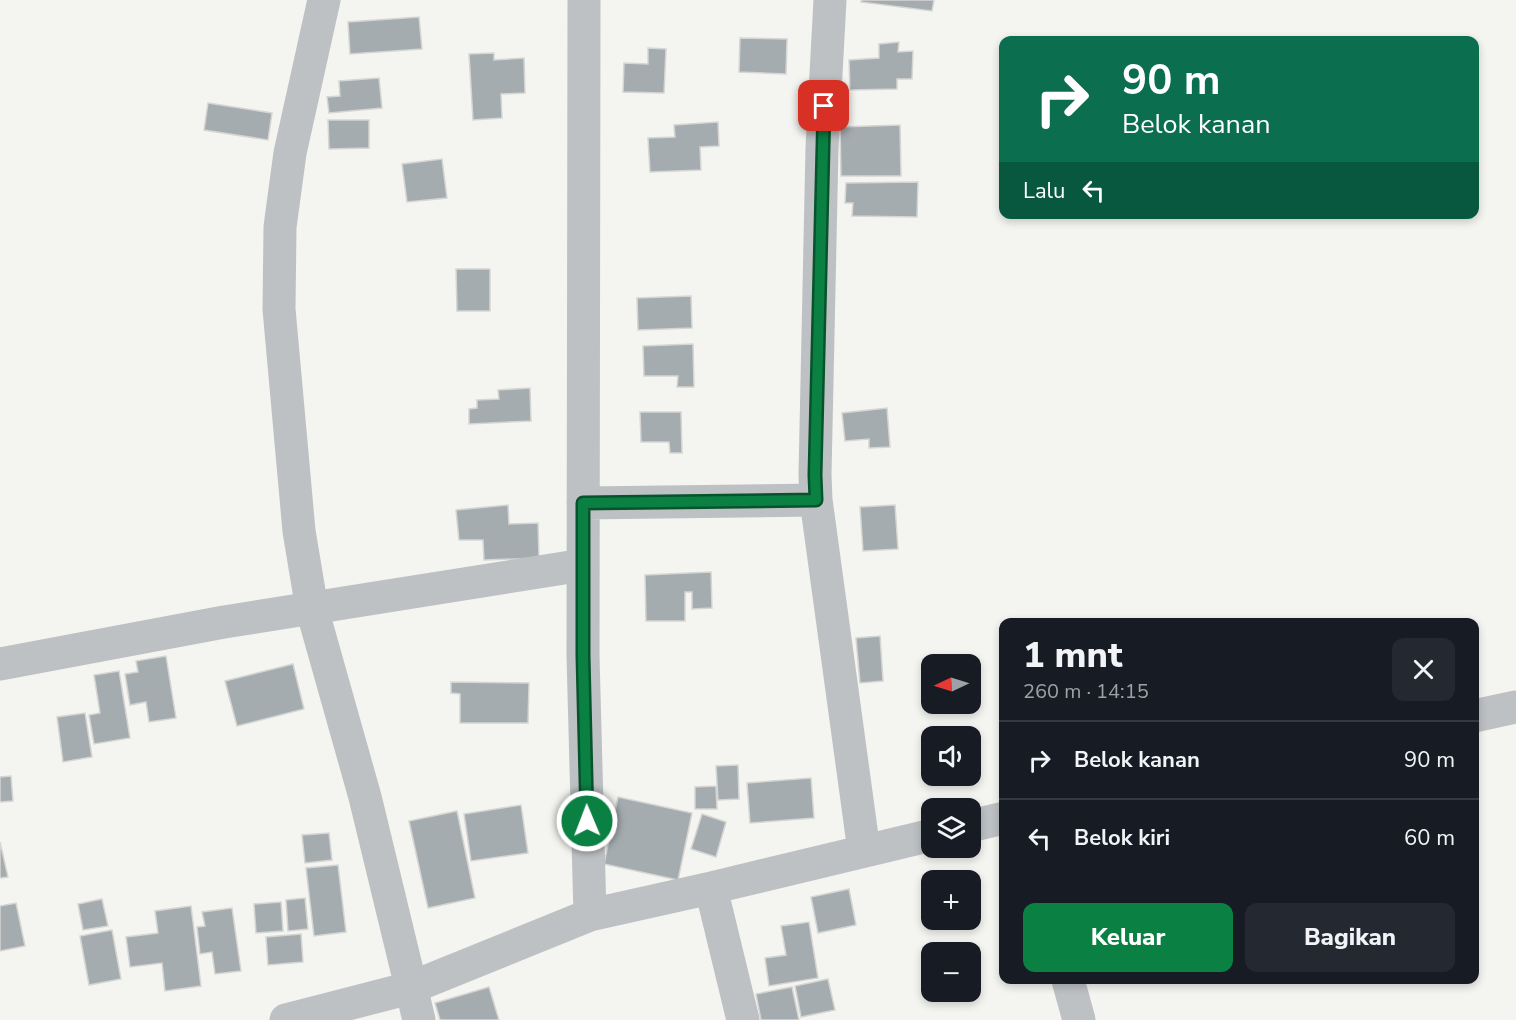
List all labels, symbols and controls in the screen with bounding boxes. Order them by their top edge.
text: 90 m [1122,52,1221,109]
icon: right [1023,60,1101,138]
pin [798,80,849,131]
icon: arrive [807,89,840,122]
text: Belok kanan [1122,106,1271,143]
icon: left [1077,174,1110,207]
text: Lalu [1023,176,1065,206]
text: 1 mnt [1023,631,1123,680]
button: close [1392,638,1455,701]
north arrow [921,654,981,714]
map controls [921,654,981,1002]
text: 260 m · 14:15 [1023,678,1149,705]
button: sound [921,726,981,786]
icon: right [1023,744,1056,777]
text: Belok kanan [1074,745,1200,775]
text: 90 m [1404,745,1455,775]
position arrow [555,789,619,853]
button: layers [921,798,981,858]
icon: left [1023,822,1056,855]
text: Belok kiri [1074,823,1170,853]
text: 60 m [1404,823,1455,853]
button: + [921,870,981,930]
button: Keluar [1023,903,1233,972]
button: Bagikan [1245,903,1455,972]
button: − [921,942,981,1002]

